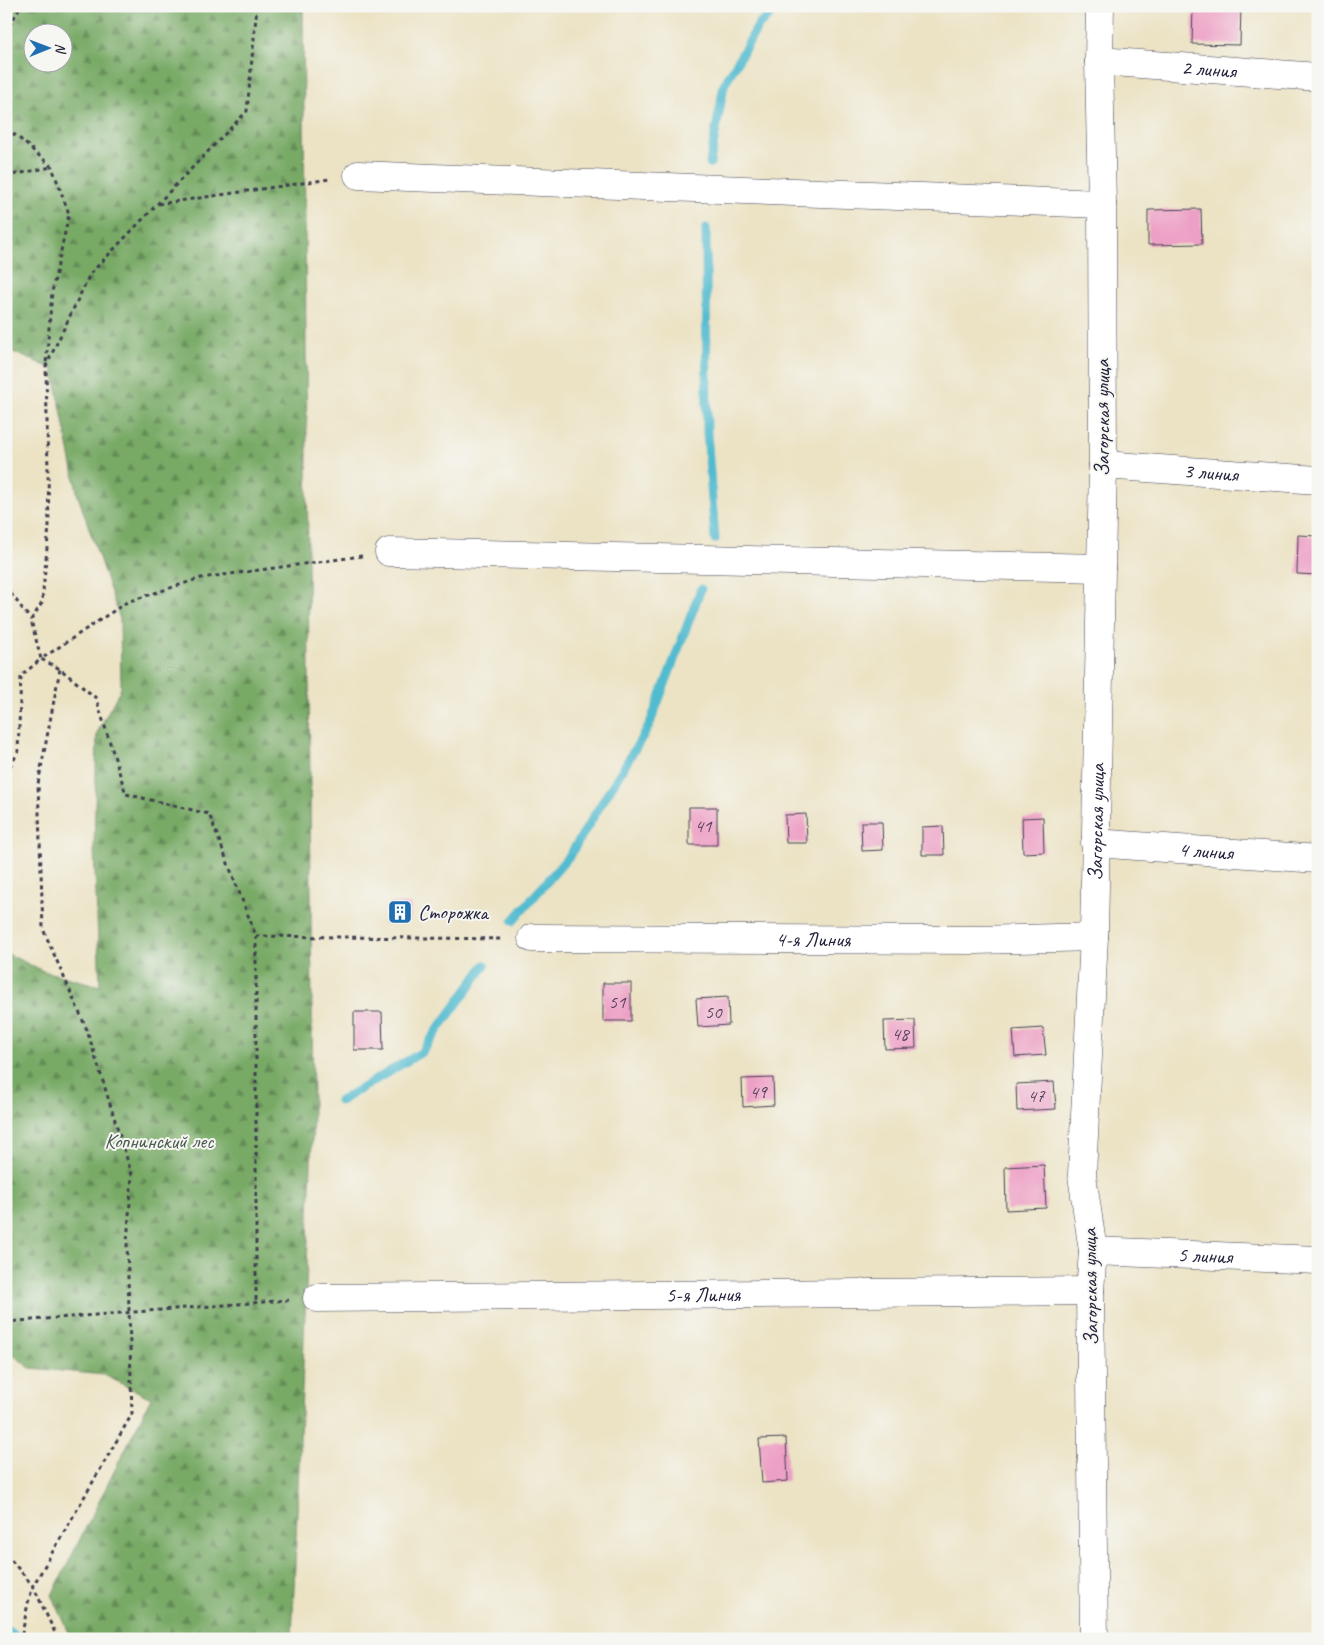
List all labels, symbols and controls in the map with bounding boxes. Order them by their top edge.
north arrow [22,22,72,72]
text: N [52,43,69,55]
street label: 2 линия [1180,54,1239,84]
street label: Загорская улица [1089,358,1115,477]
street label: 3 линия [1183,458,1241,488]
street label: Загорская улица [1082,762,1110,881]
house number: 41 [694,814,713,838]
street label: 4 линия [1177,836,1236,866]
building icon: Сторожка [387,899,413,925]
place label: Сторожка [418,899,490,925]
street label: 4-я Линия [776,926,852,952]
house number: 51 [608,990,627,1014]
house number: 50 [704,1000,723,1024]
house number: 48 [891,1022,911,1046]
house number: 49 [749,1080,768,1104]
house number: 47 [1027,1084,1046,1108]
park label: Копнинский лес [105,1128,215,1154]
street label: Загорская улица [1076,1226,1104,1346]
street label: 5 линия [1177,1241,1235,1270]
street label: 5-я Линия [665,1281,742,1308]

